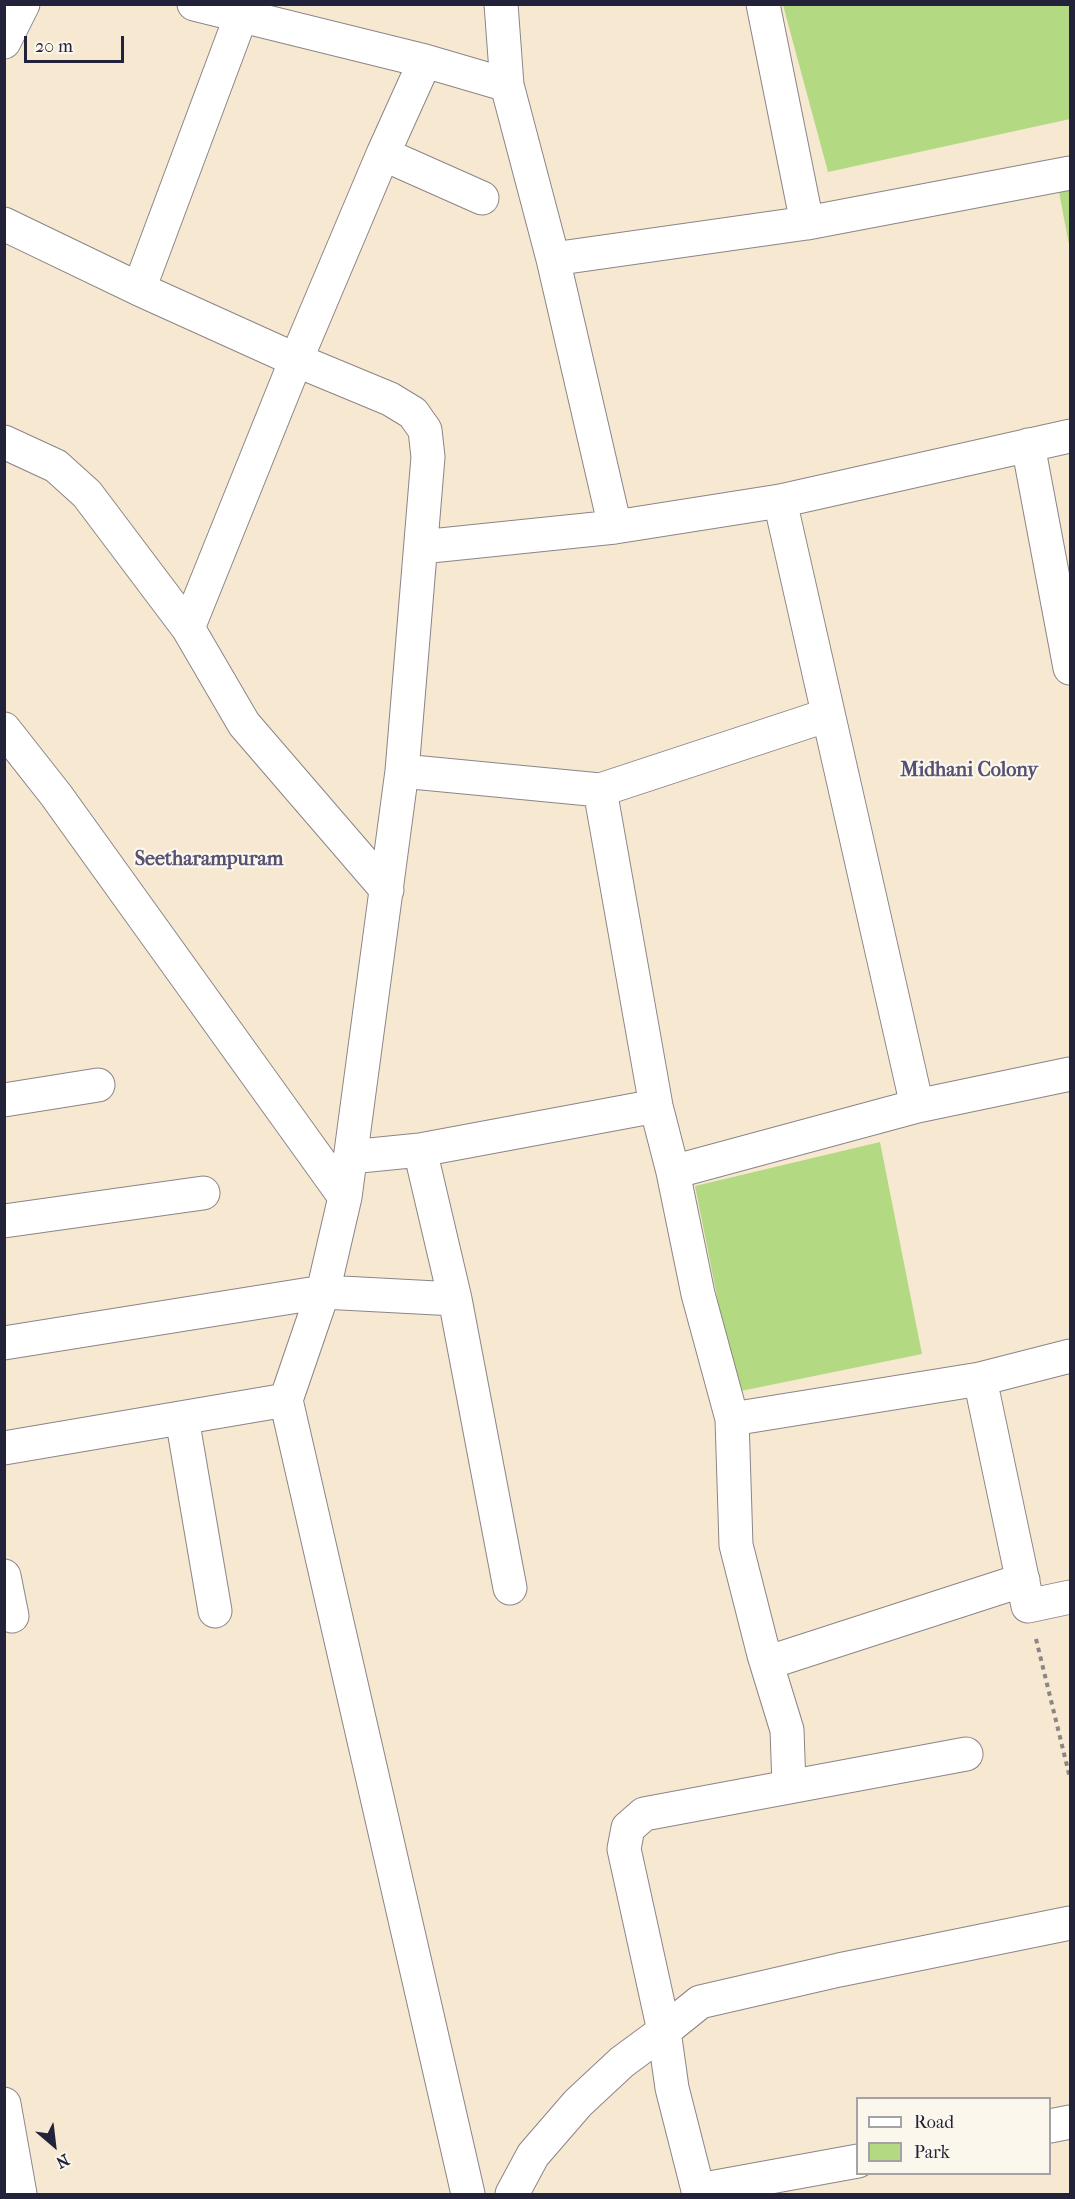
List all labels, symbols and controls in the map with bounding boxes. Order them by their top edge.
scale bar [27,24,128,62]
text: 20 m [35,36,73,57]
district label: Midhani Colony [900,759,1038,783]
district label: Seetharampuram [135,848,283,872]
legend [856,2097,1051,2175]
text: Road [914,2112,954,2133]
north arrow [24,2115,84,2175]
text: Park [914,2142,950,2163]
text: N [53,2150,73,2173]

